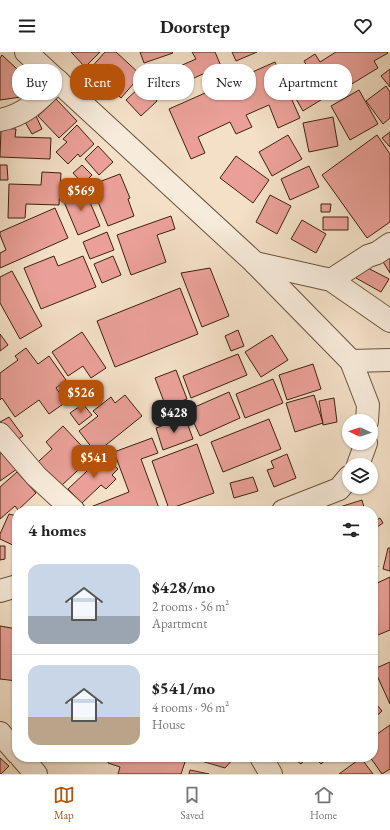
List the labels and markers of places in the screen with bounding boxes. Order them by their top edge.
pin: $569 [57,178,105,212]
pin: $526 [57,380,105,414]
pin: $428 [150,400,198,434]
pin: $541 [70,445,118,479]

